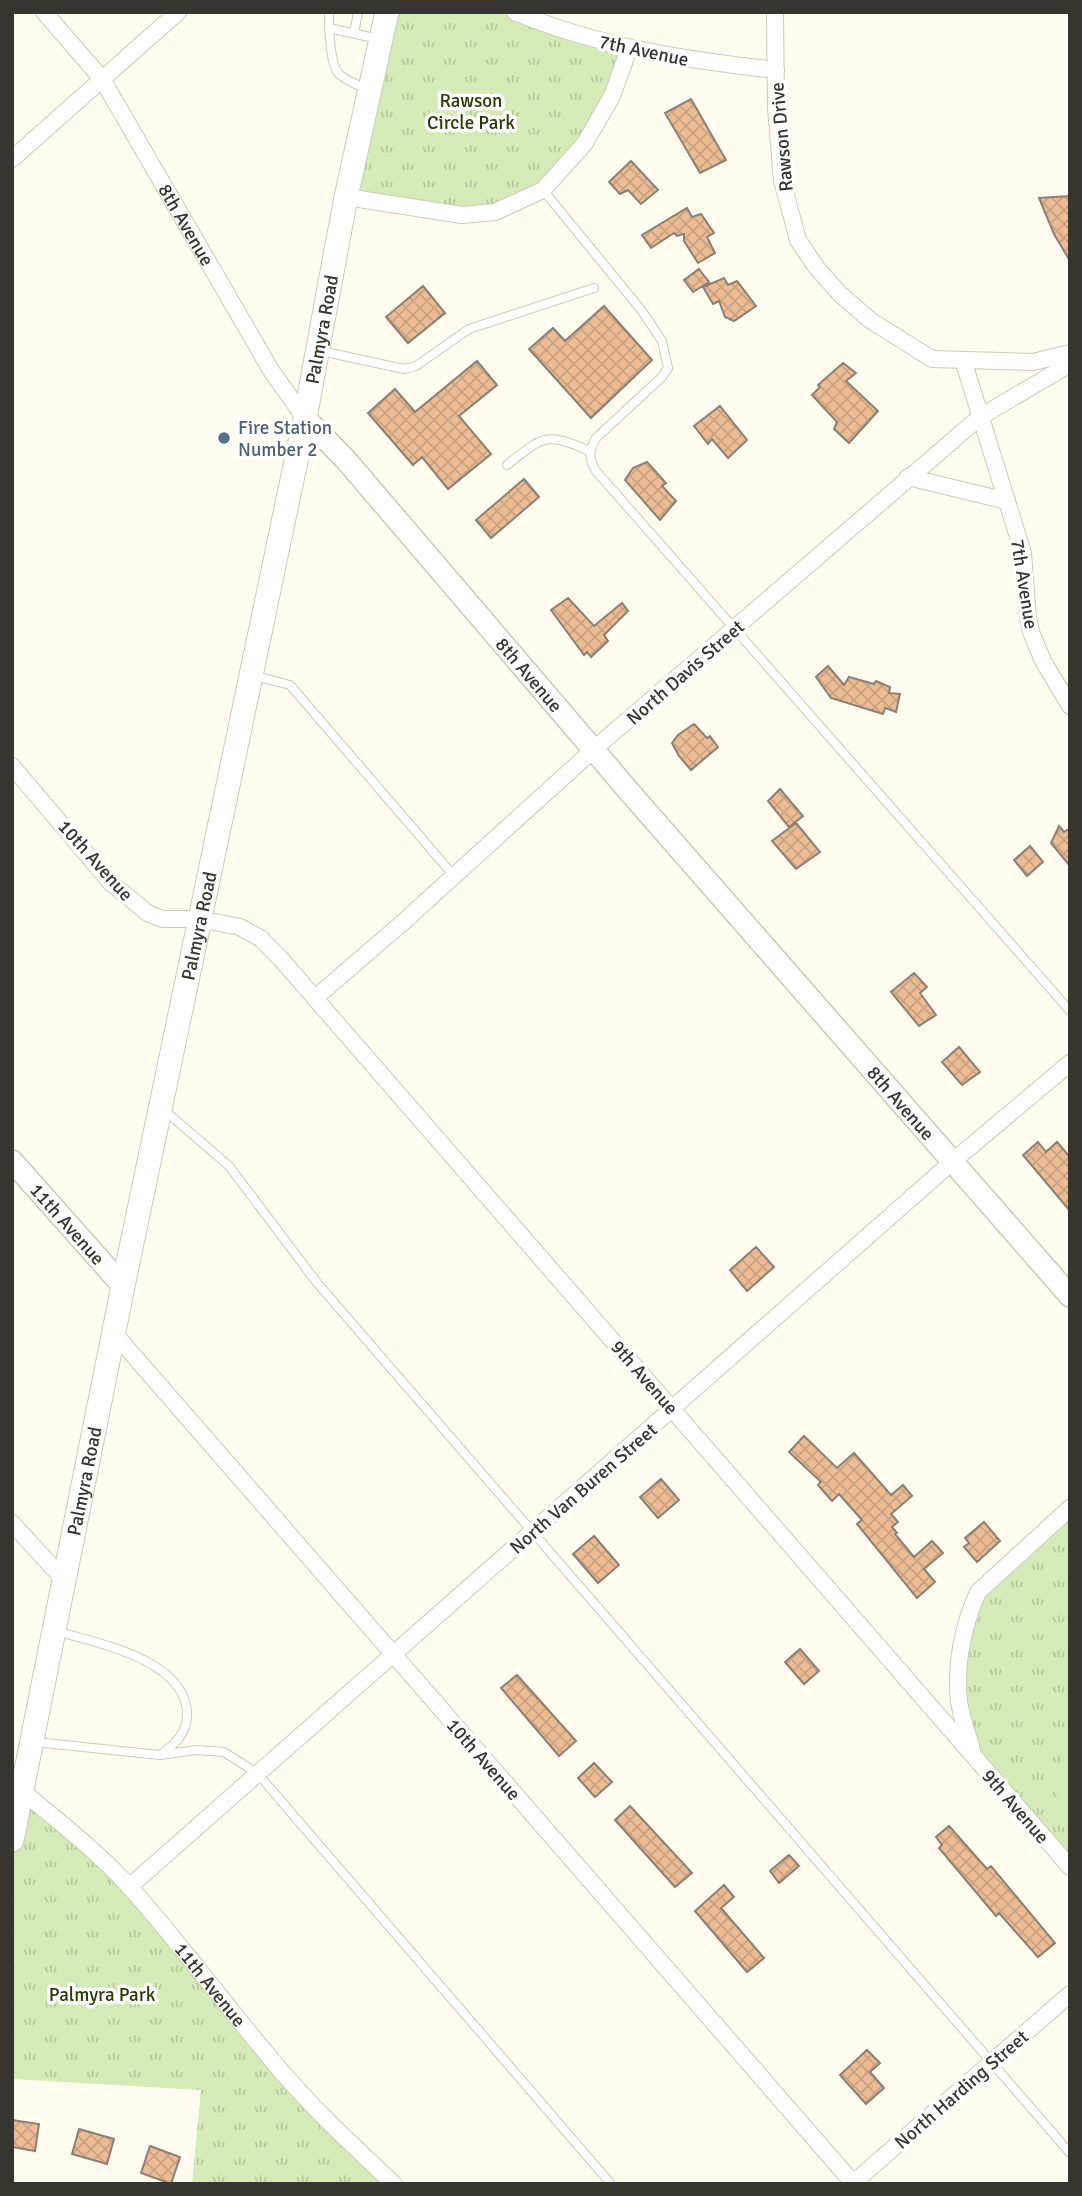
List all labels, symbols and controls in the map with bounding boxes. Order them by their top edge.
street label: 7th Avenue [597,30,691,72]
street label: Rawson Drive [765,81,799,193]
park label: Rawson Circle Park [427,89,515,135]
street label: 8th Avenue [152,180,219,271]
street label: Palmyra Road [301,273,344,386]
place label: Fire Station Number 2 [238,416,332,462]
marker: Fire Station Number 2 [216,430,232,446]
street label: 7th Avenue [1005,537,1043,631]
street label: North Davis Street [622,615,750,730]
street label: 8th Avenue [490,633,567,718]
street label: 10th Avenue [53,815,138,906]
street label: Palmyra Road [176,869,223,983]
street label: 8th Avenue [861,1061,939,1146]
street label: 11th Avenue [24,1179,110,1270]
street label: 9th Avenue [605,1335,683,1420]
street label: North Van Buren Street [505,1418,663,1559]
street label: Palmyra Road [62,1425,108,1538]
street label: 10th Avenue [441,1714,525,1806]
street label: 9th Avenue [976,1764,1054,1849]
street label: 11th Avenue [169,1938,251,2032]
park label: Palmyra Park [49,1983,156,2007]
street label: North Harding Street [890,2025,1034,2155]

